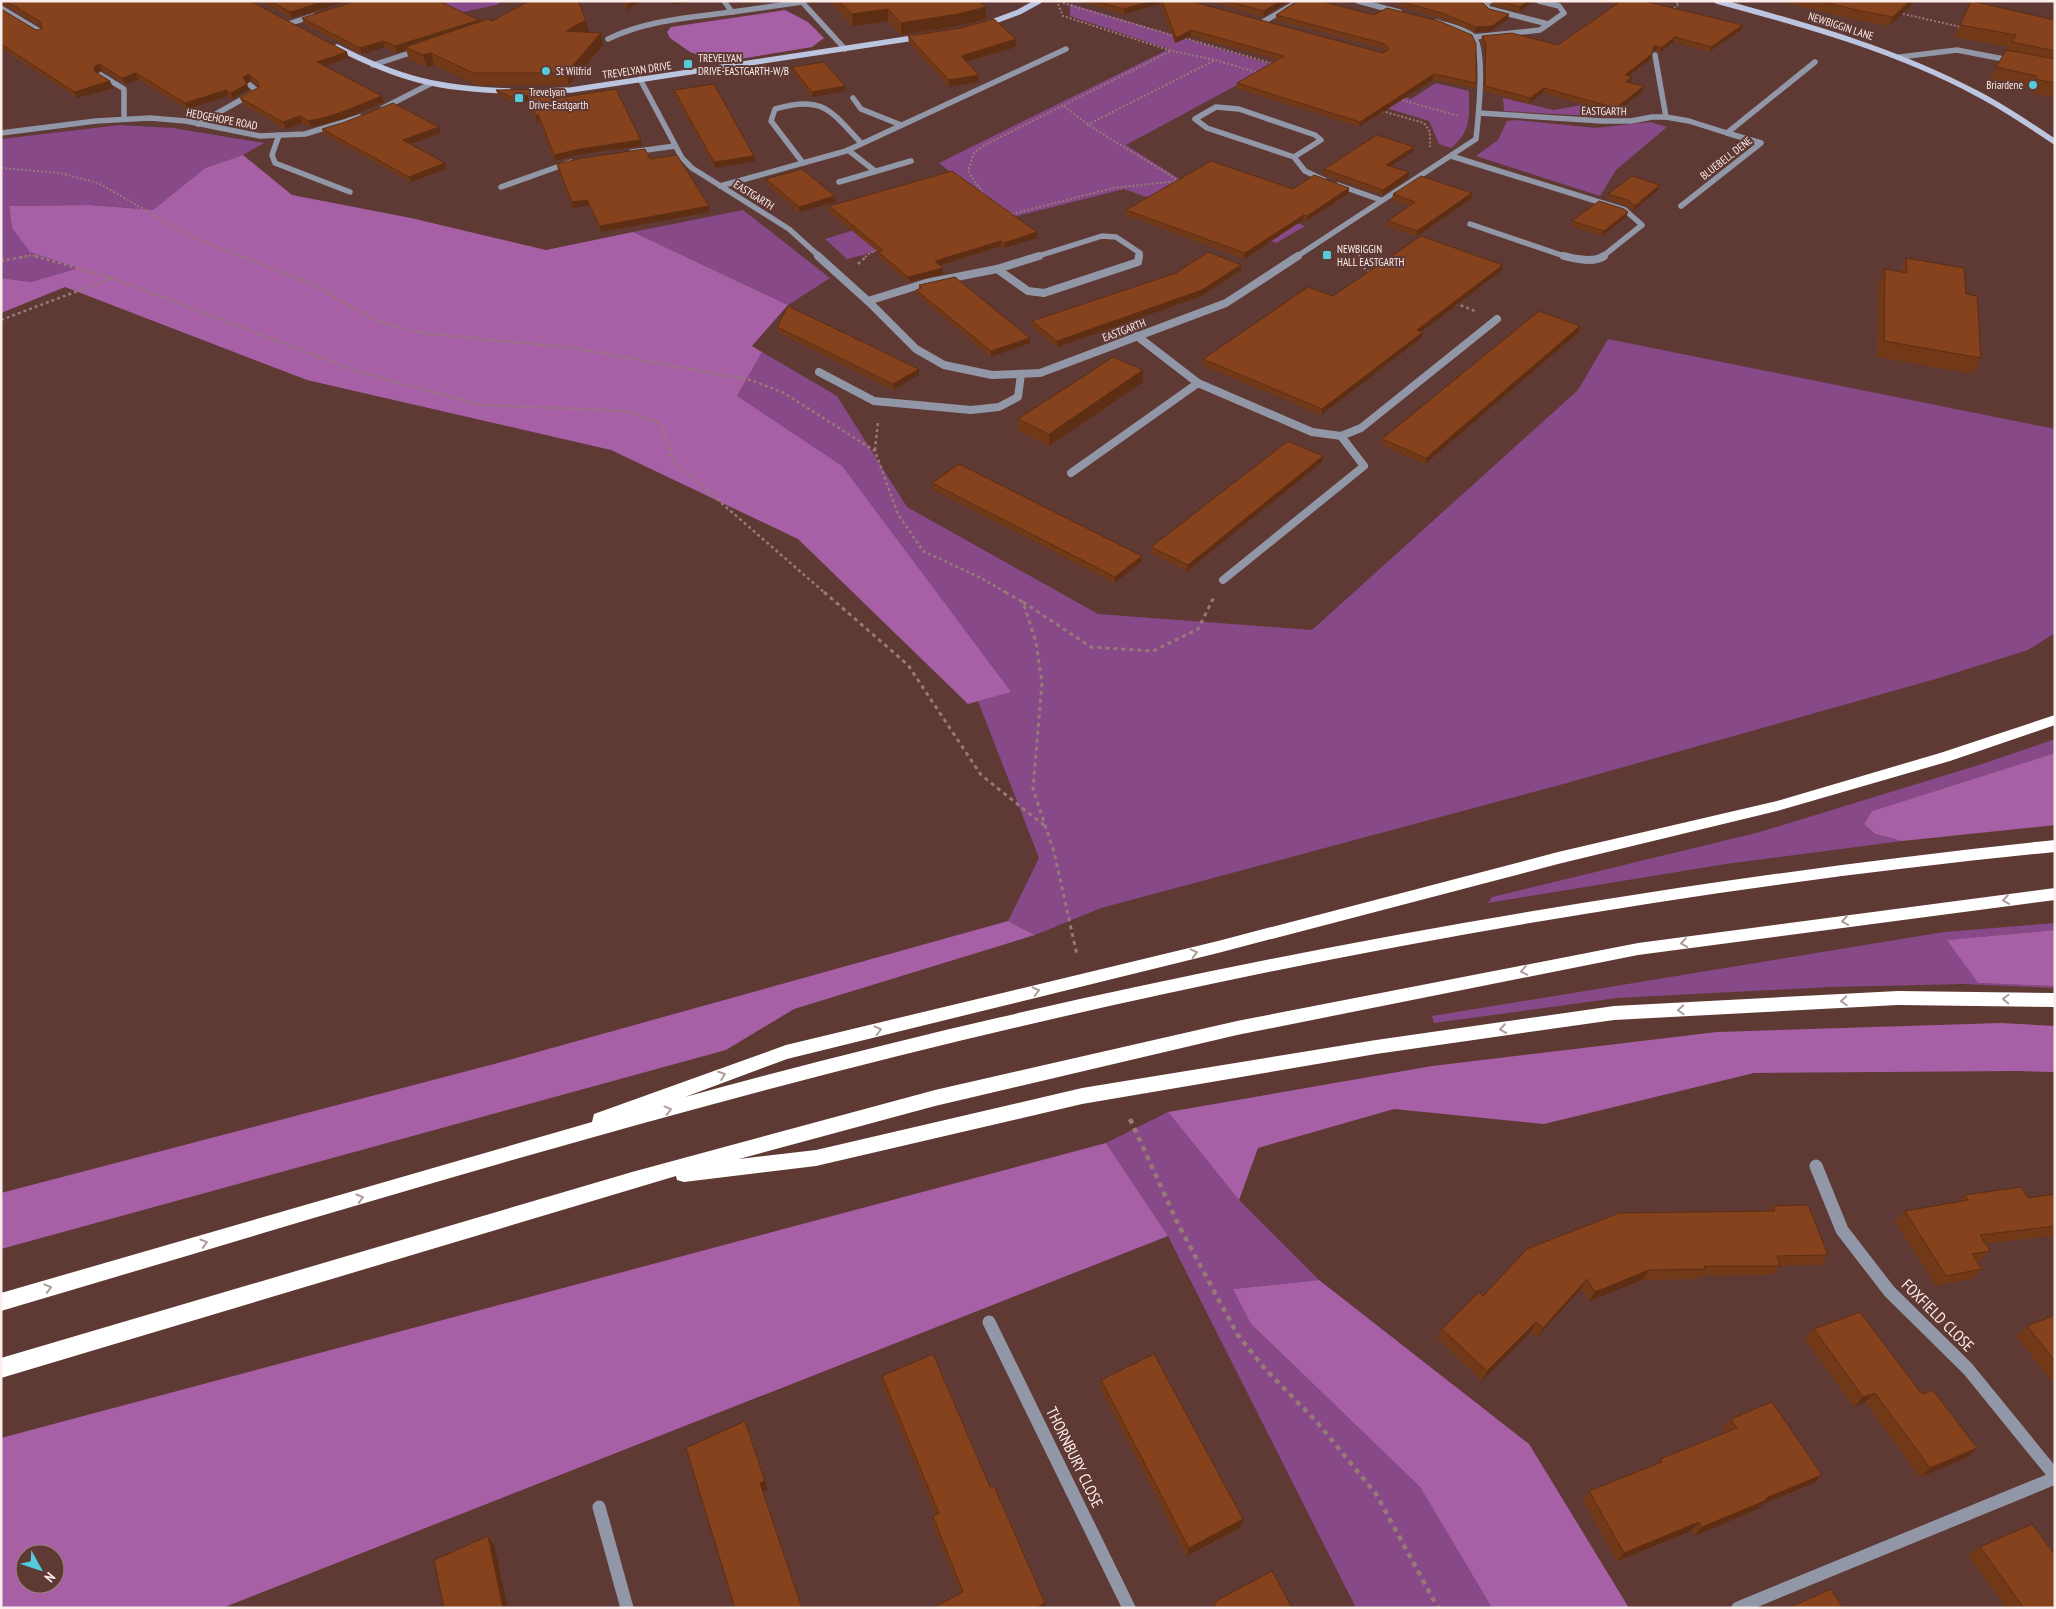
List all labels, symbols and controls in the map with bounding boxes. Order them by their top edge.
street label: NEWBIGGIN LANE [1807,9,1876,43]
place label: TREVELYAN DRIVE-EASTGARTH-W/B [698,51,789,78]
street label: TREVELYAN DRIVE [602,58,673,82]
marker: TREVELYAN DRIVE-EASTGARTH-W/B [682,58,694,70]
place label: St Wilfrid [556,64,591,78]
marker: St Wilfrid [540,65,552,77]
place label: Briardene [1986,78,2023,92]
marker: Briardene [2027,79,2039,91]
place label: Trevelyan Drive-Eastgarth [529,85,588,112]
marker: Trevelyan Drive-Eastgarth [513,92,525,104]
street label: EASTGARTH [1581,104,1627,118]
street label: HEDGEHOPE ROAD [185,105,259,133]
street label: BLUEBELL DENE [1697,133,1755,183]
street label: EASTGARTH [731,177,777,213]
place label: NEWBIGGIN HALL EASTGARTH [1337,242,1405,269]
marker: NEWBIGGIN HALL EASTGARTH [1321,249,1333,261]
street label: EASTGARTH [1100,315,1148,345]
one-way arrow [2002,894,2010,905]
one-way arrow [1841,916,1850,926]
one-way arrow [1680,937,1688,948]
one-way arrow [1189,948,1198,959]
one-way arrow [1520,966,1529,976]
one-way arrow [1031,986,1040,997]
one-way arrow [2002,994,2010,1004]
one-way arrow [1839,995,1847,1006]
one-way arrow [1677,1004,1685,1015]
one-way arrow [1498,1023,1506,1034]
one-way arrow [873,1025,882,1036]
one-way arrow [717,1071,726,1081]
one-way arrow [663,1106,672,1116]
one-way arrow [356,1193,364,1203]
one-way arrow [200,1238,208,1249]
street label: FOXFIELD CLOSE [1898,1275,1978,1355]
one-way arrow [43,1284,52,1294]
street label: THORNBURY CLOSE [1042,1403,1108,1511]
north arrow [15,1544,65,1594]
text: N [41,1569,59,1586]

